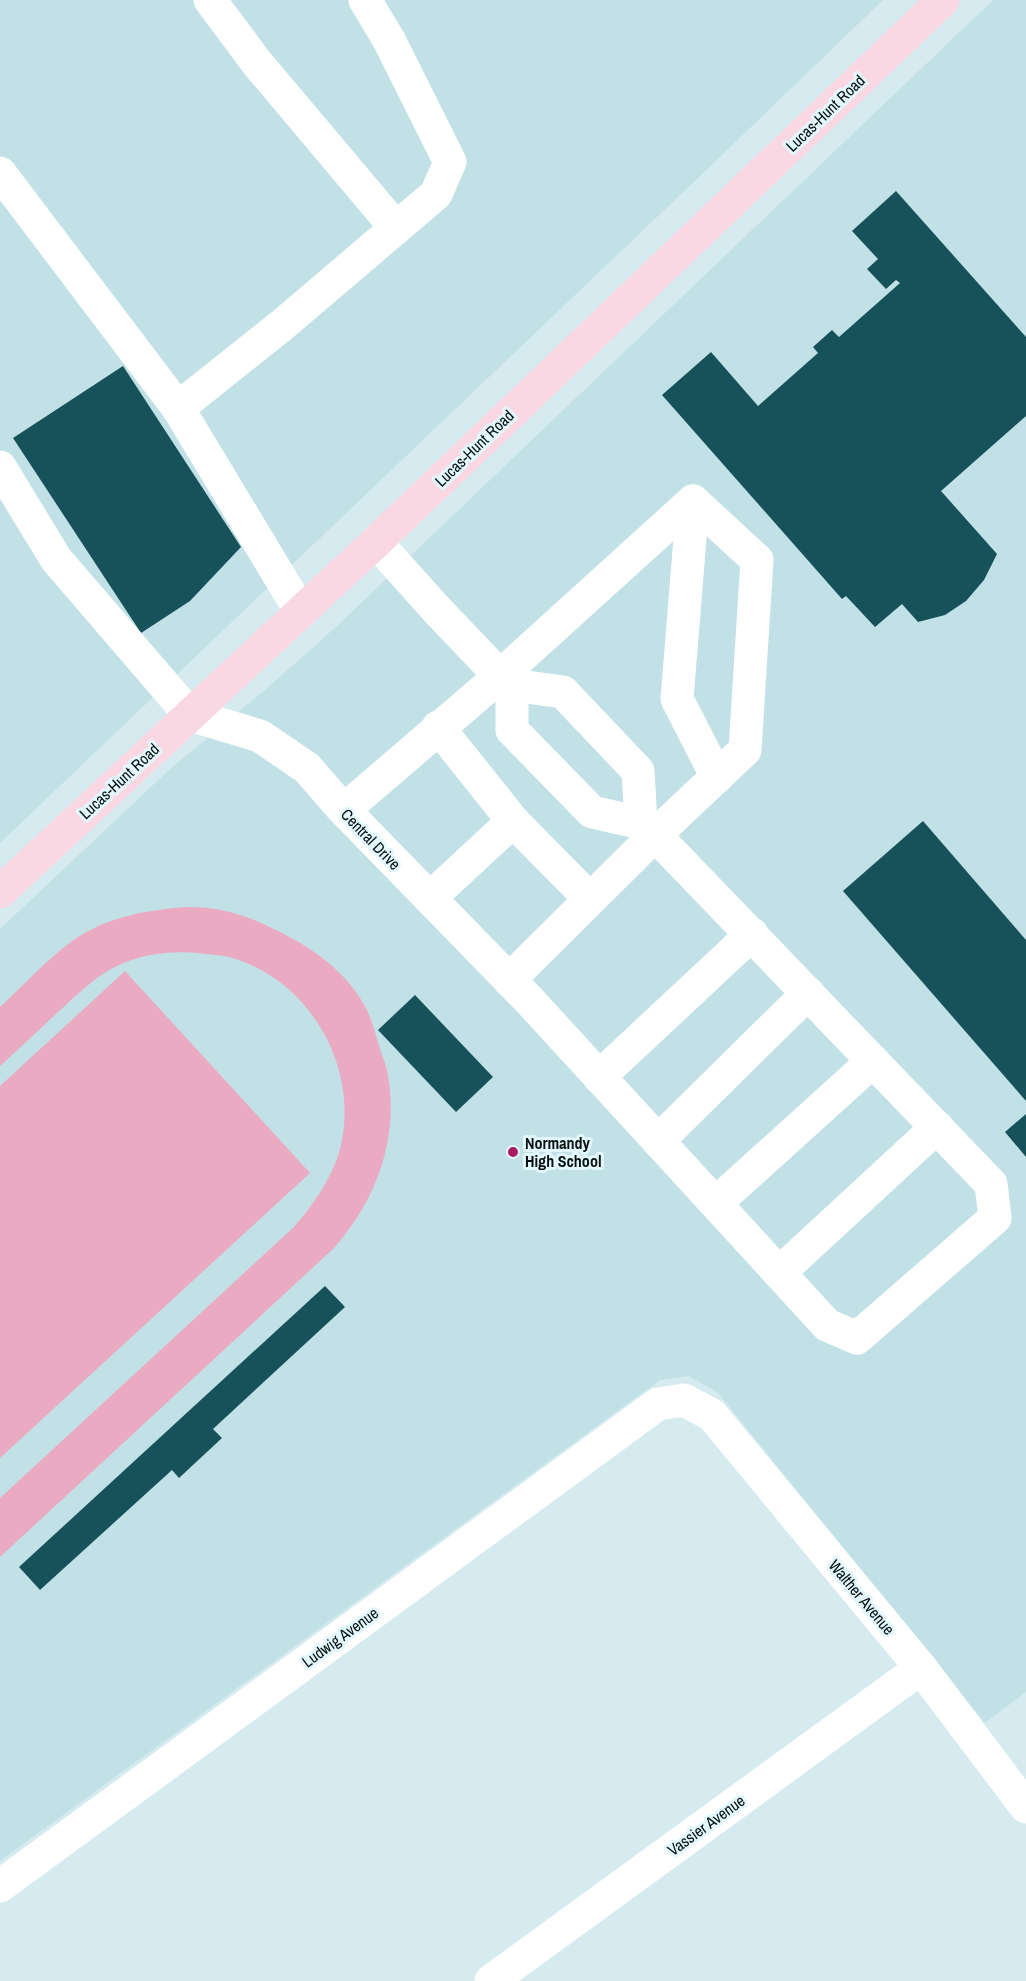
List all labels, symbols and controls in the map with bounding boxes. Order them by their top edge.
street label: Lucas-Hunt Road [781,70,869,156]
street label: Lucas-Hunt Road [430,405,518,491]
street label: Lucas-Hunt Road [74,738,164,824]
street label: Central Drive [336,804,406,874]
place label: Normandy High School [525,1132,602,1172]
marker: Normandy High School [506,1145,520,1159]
street label: Walther Avenue [824,1555,900,1639]
street label: Ludwig Avenue [297,1602,383,1672]
street label: Vassier Avenue [663,1789,749,1861]

